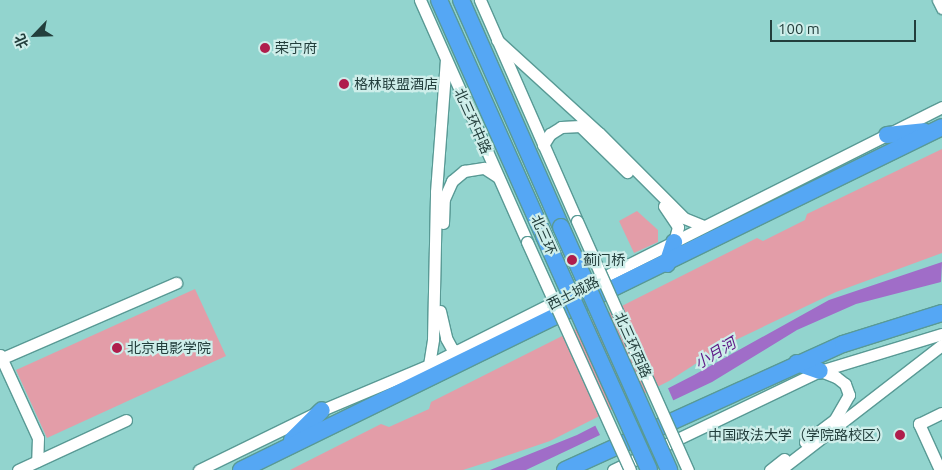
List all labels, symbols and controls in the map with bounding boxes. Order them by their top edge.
north arrow [10,10,60,60]
scale bar [772,10,918,42]
text: 100 m [778,20,820,37]
text: 北 [11,31,31,51]
place label: 荣宁府 [275,40,317,56]
marker: 荣宁府 [259,42,271,54]
place label: 格林联盟酒店 [354,76,438,92]
marker: 格林联盟酒店 [338,78,350,90]
street label: 北三环中路 [451,86,495,156]
street label: 北三环 [528,212,560,258]
place label: 蓟门桥 [583,252,625,268]
marker: 蓟门桥 [565,253,579,267]
street label: 西土城路 [544,273,602,313]
street label: 北三环西路 [611,310,655,380]
water label: 小月河 [691,334,739,372]
place label: 北京电影学院 [127,340,211,356]
marker: 北京电影学院 [111,342,123,354]
place label: 中国政法大学（学院路校区） [708,427,890,443]
marker: 中国政法大学（学院路校区） [894,429,906,441]

